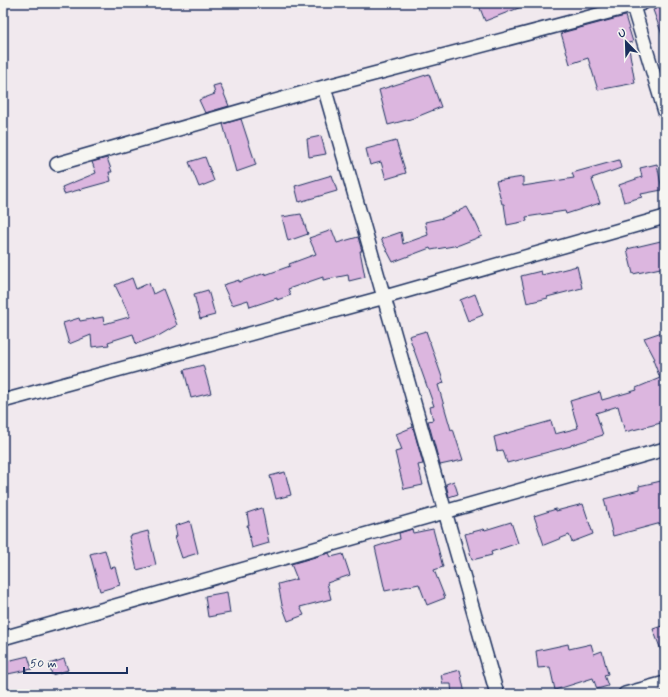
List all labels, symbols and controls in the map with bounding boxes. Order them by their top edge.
north arrow [606,22,646,62]
text: U [616,26,629,42]
scale bar [24,649,127,675]
text: 50 m [30,656,57,672]

